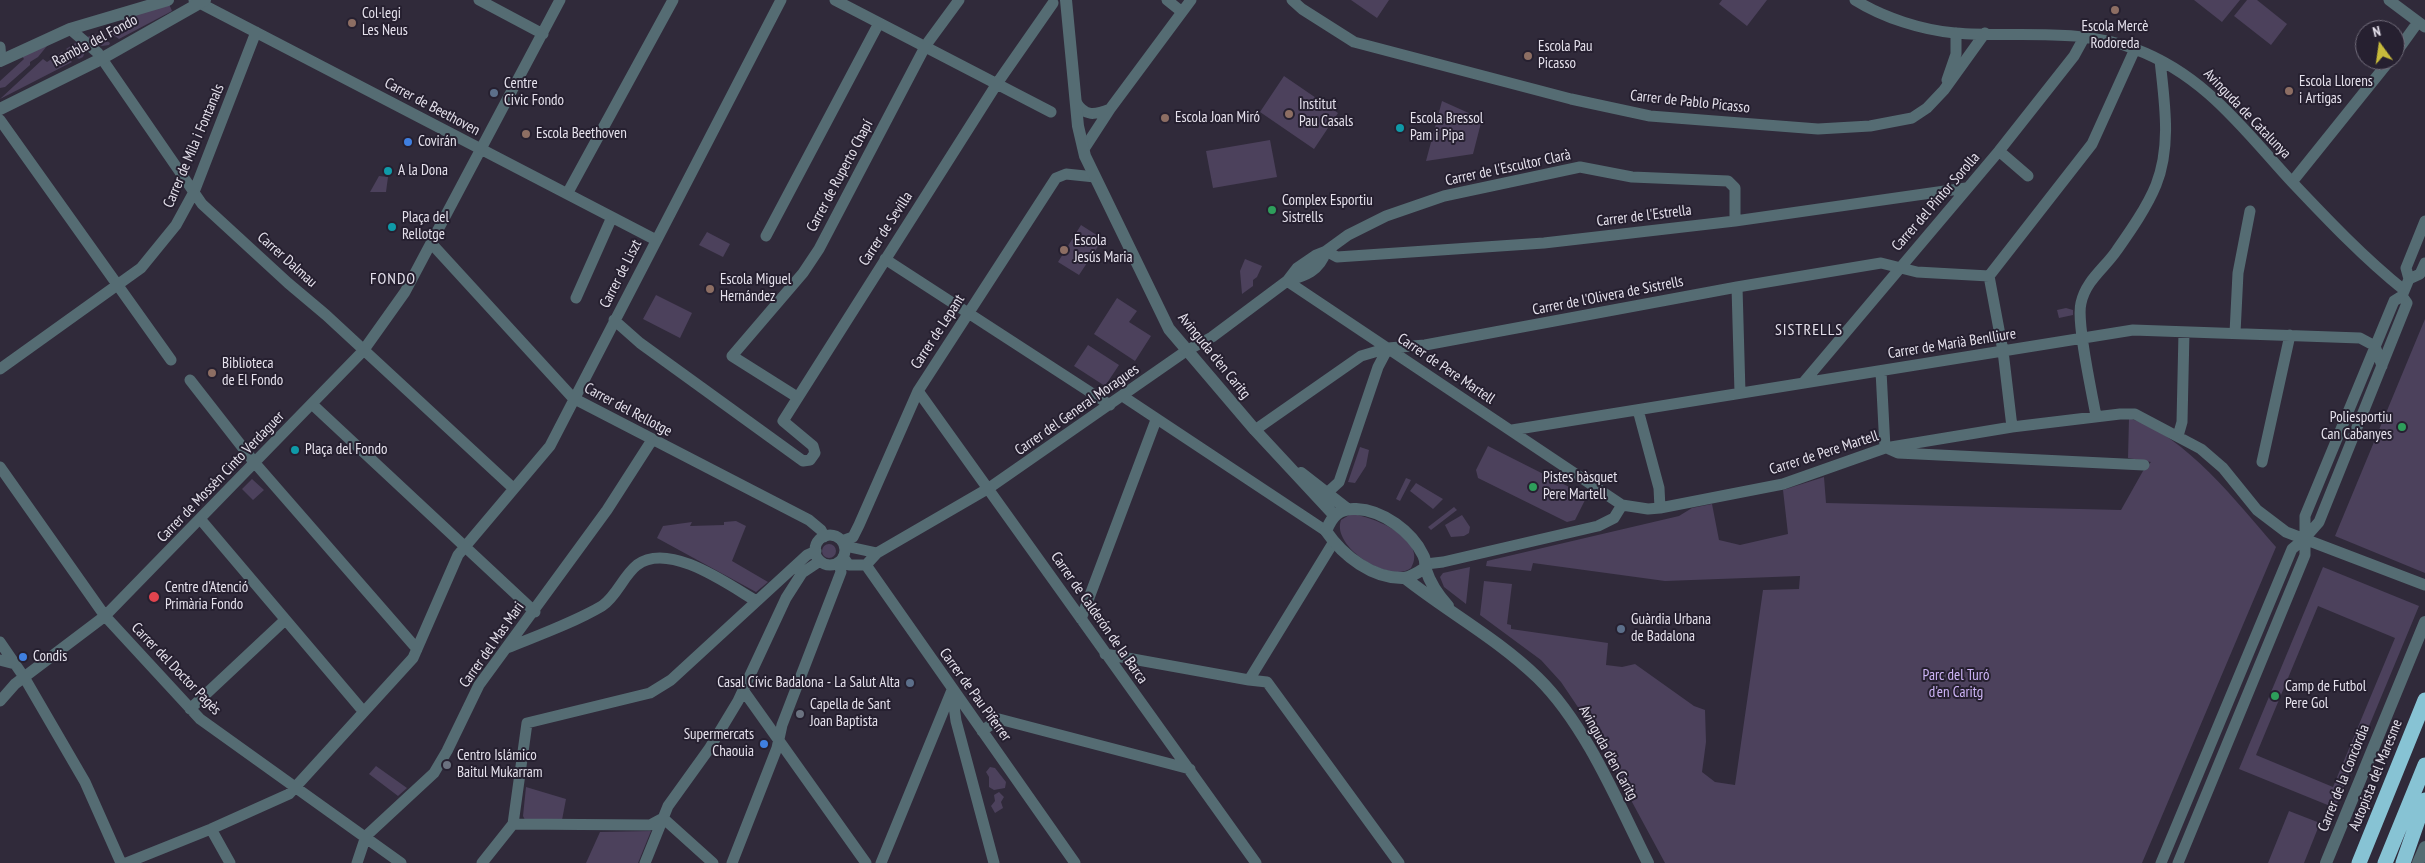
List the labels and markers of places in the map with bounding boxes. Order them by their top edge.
marker: Escola Mercè Rodoreda [2109,4,2121,16]
place label: Col·legi Les Neus [362,5,408,40]
marker: Col·legi Les Neus [346,17,358,29]
place label: Escola Mercè Rodoreda [2082,18,2148,53]
place label: Escola Pau Picasso [1538,38,1593,73]
marker: Escola Pau Picasso [1522,50,1534,62]
place label: Escola Llorens i Artigas [2299,73,2373,108]
place label: Centre Civic Fondo [504,75,564,110]
marker: Escola Llorens i Artigas [2283,85,2295,97]
marker: Centre Civic Fondo [488,87,500,99]
place label: Institut Pau Casals [1299,96,1353,131]
marker: Institut Pau Casals [1283,108,1295,120]
place label: Escola Joan Miró [1175,109,1260,127]
place label: Escola Bressol Pam i Pipa [1410,110,1483,145]
marker: Escola Joan Miró [1159,112,1171,124]
marker: Escola Bressol Pam i Pipa [1394,122,1406,134]
place label: Escola Beethoven [536,125,627,143]
marker: Escola Beethoven [520,128,532,140]
place label: Covirán [418,133,457,151]
marker: Covirán [402,136,414,148]
place label: A la Dona [398,162,448,180]
marker: A la Dona [382,165,394,177]
place label: Complex Esportiu Sistrells [1282,192,1373,227]
marker: Complex Esportiu Sistrells [1266,204,1278,216]
place label: Plaça del Rellotge [402,209,449,244]
marker: Plaça del Rellotge [386,221,398,233]
place label: Escola Jesús Maria [1074,232,1133,267]
marker: Escola Jesús Maria [1058,244,1070,256]
place label: Escola Miguel Hernández [720,271,791,306]
marker: Escola Miguel Hernández [704,283,716,295]
place label: Biblioteca de El Fondo [222,355,283,390]
marker: Biblioteca de El Fondo [206,367,218,379]
place label: Poliesportiu Can Cabanyes [2321,409,2392,444]
marker: Poliesportiu Can Cabanyes [2396,421,2408,433]
place label: Plaça del Fondo [305,441,387,459]
marker: Plaça del Fondo [289,444,301,456]
place label: Pistes bàsquet Pere Martell [1543,469,1617,504]
marker: Pistes bàsquet Pere Martell [1527,481,1539,493]
place label: Centre d'Atenció Primària Fondo [165,579,248,614]
marker: Centre d'Atenció Primària Fondo [147,590,161,604]
place label: Guàrdia Urbana de Badalona [1631,611,1711,646]
marker: Guàrdia Urbana de Badalona [1615,623,1627,635]
place label: Condis [33,648,67,666]
marker: Condis [17,651,29,663]
place label: Casal Cívic Badalona - La Salut Alta [717,674,900,692]
marker: Casal Cívic Badalona - La Salut Alta [904,677,916,689]
place label: Camp de Futbol Pere Gol [2285,678,2366,713]
marker: Camp de Futbol Pere Gol [2269,690,2281,702]
place label: Capella de Sant Joan Baptista [810,696,891,731]
marker: Capella de Sant Joan Baptista [794,708,806,720]
place label: Supermercats Chaouia [684,726,754,761]
marker: Supermercats Chaouia [758,738,770,750]
place label: Centro Islámico Baitul Mukarram [457,747,542,782]
marker: Centro Islámico Baitul Mukarram [441,759,453,771]

